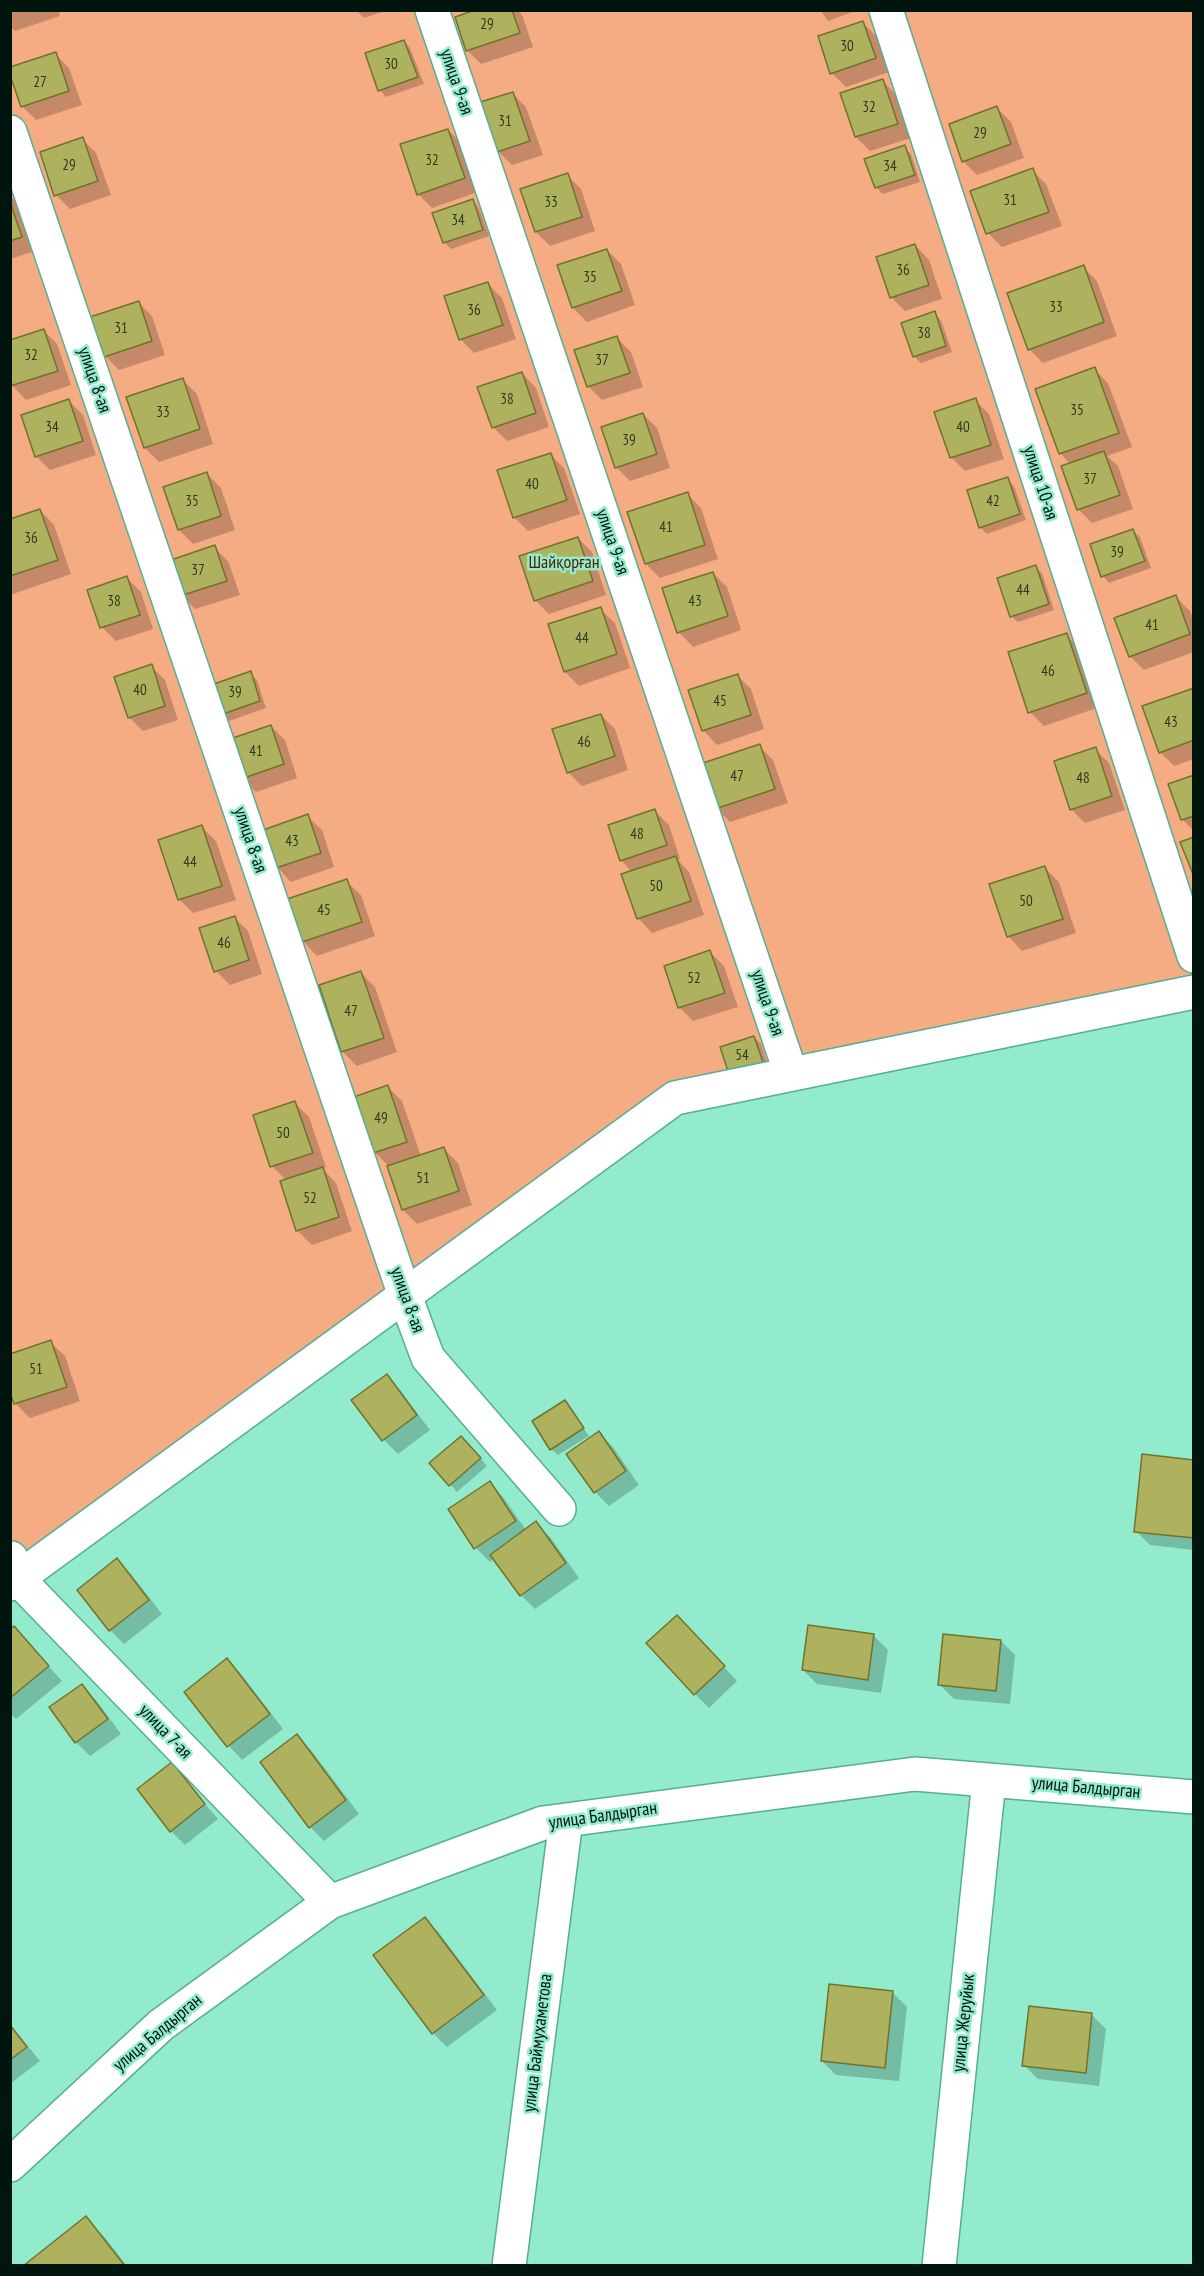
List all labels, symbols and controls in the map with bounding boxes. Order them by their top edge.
house number: 29 [480,16,494,34]
house number: 30 [840,38,854,56]
street label: улица 9-ая [435,46,477,118]
house number: 30 [384,56,398,74]
house number: 27 [33,74,47,92]
house number: 32 [862,99,876,117]
house number: 31 [498,113,512,131]
house number: 29 [973,125,987,143]
house number: 32 [425,152,439,170]
house number: 29 [62,157,76,175]
house number: 34 [883,158,897,176]
house number: 31 [1003,192,1017,210]
house number: 33 [544,194,558,212]
house number: 34 [451,212,465,230]
house number: 36 [896,262,910,280]
house number: 35 [583,269,597,287]
house number: 33 [1049,299,1063,317]
house number: 36 [467,302,481,320]
house number: 31 [114,320,128,338]
house number: 38 [917,325,931,343]
street label: улица 8-ая [73,344,115,416]
house number: 32 [24,347,38,365]
house number: 37 [595,352,609,370]
house number: 38 [500,391,514,409]
house number: 35 [1070,402,1084,420]
house number: 33 [156,404,170,422]
house number: 34 [45,419,59,437]
house number: 40 [956,419,970,437]
house number: 39 [622,432,636,450]
street label: улица 10-ая [1018,443,1062,523]
house number: 37 [1083,471,1097,489]
house number: 40 [525,476,539,494]
house number: 35 [185,493,199,511]
house number: 42 [986,493,1000,511]
street label: улица 9-ая [591,506,633,578]
house number: 41 [659,519,673,537]
house number: 36 [24,530,38,548]
house number: 39 [1110,544,1124,562]
park label: Шайқорған [528,552,600,574]
house number: 37 [191,562,205,580]
house number: 44 [1016,582,1030,600]
house number: 38 [107,593,121,611]
house number: 43 [688,593,702,611]
house number: 41 [1145,617,1159,635]
house number: 44 [575,630,589,648]
house number: 46 [1041,663,1055,681]
house number: 40 [133,682,147,700]
house number: 39 [228,684,242,702]
house number: 45 [713,693,727,711]
house number: 43 [1164,714,1178,732]
house number: 46 [577,734,591,752]
house number: 41 [249,743,263,761]
house number: 47 [730,768,744,786]
house number: 48 [1076,770,1090,788]
street label: улица 8-ая [229,804,271,876]
house number: 48 [630,826,644,844]
house number: 43 [285,833,299,851]
house number: 44 [183,854,197,872]
house number: 50 [649,878,663,896]
house number: 50 [1019,893,1033,911]
house number: 45 [317,902,331,920]
house number: 46 [217,935,231,953]
street label: улица 9-ая [746,967,788,1039]
house number: 52 [687,970,701,988]
house number: 47 [344,1003,358,1021]
house number: 54 [735,1047,749,1065]
house number: 49 [374,1110,388,1128]
house number: 50 [276,1125,290,1143]
house number: 51 [416,1170,430,1188]
house number: 52 [303,1190,317,1208]
street label: улица 8-ая [385,1264,429,1336]
house number: 51 [29,1361,43,1379]
street label: улица 7-ая [134,1700,196,1764]
street label: улица Балдырган [1031,1772,1141,1804]
street label: улица Балдырган [548,1798,658,1834]
street label: улица Баймухаметова [519,1973,557,2113]
street label: улица Жеруйык [948,1973,980,2073]
street label: улица Балдырган [109,1990,207,2076]

